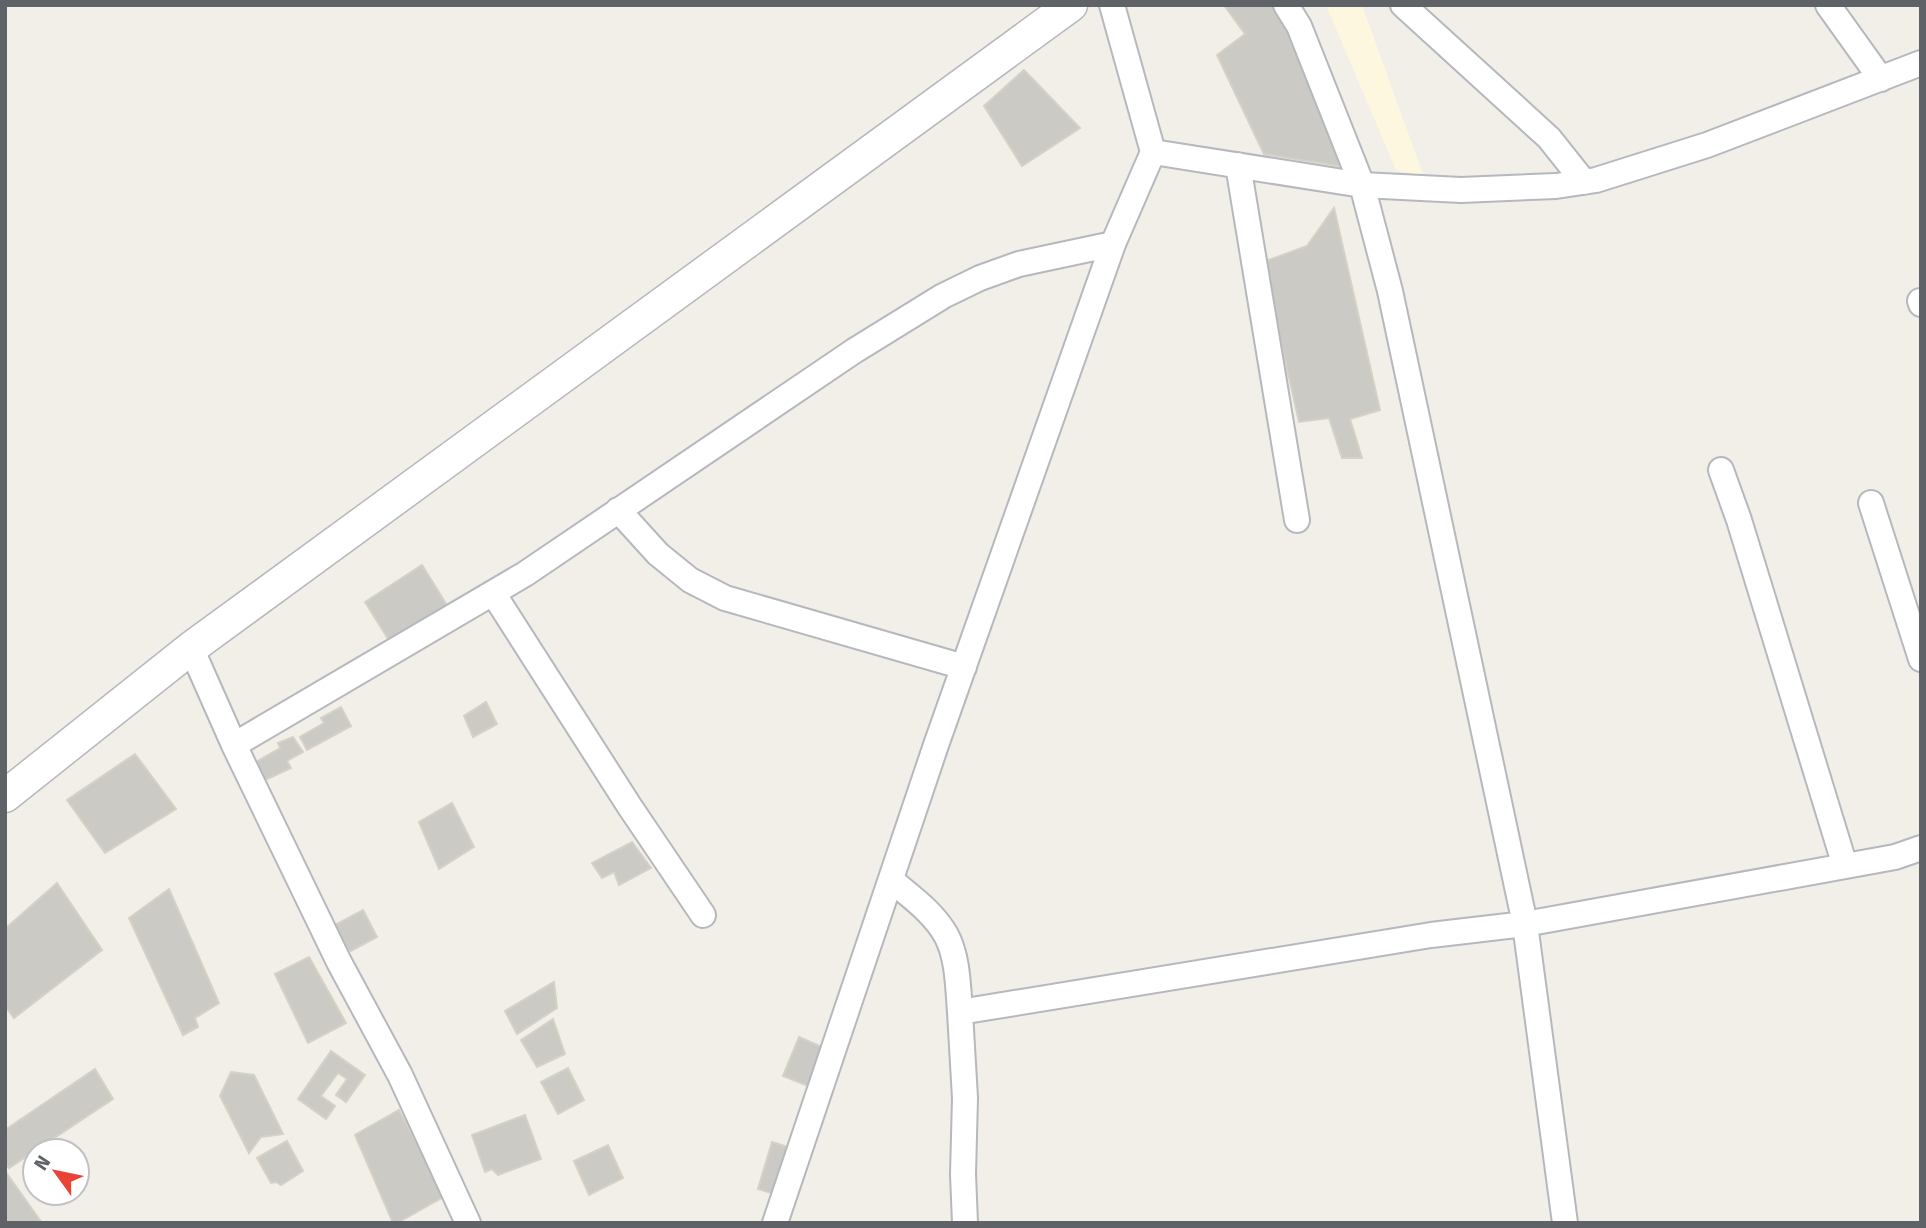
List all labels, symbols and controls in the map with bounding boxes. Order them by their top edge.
north arrow [21,1137,91,1207]
text: N [29,1151,55,1175]

